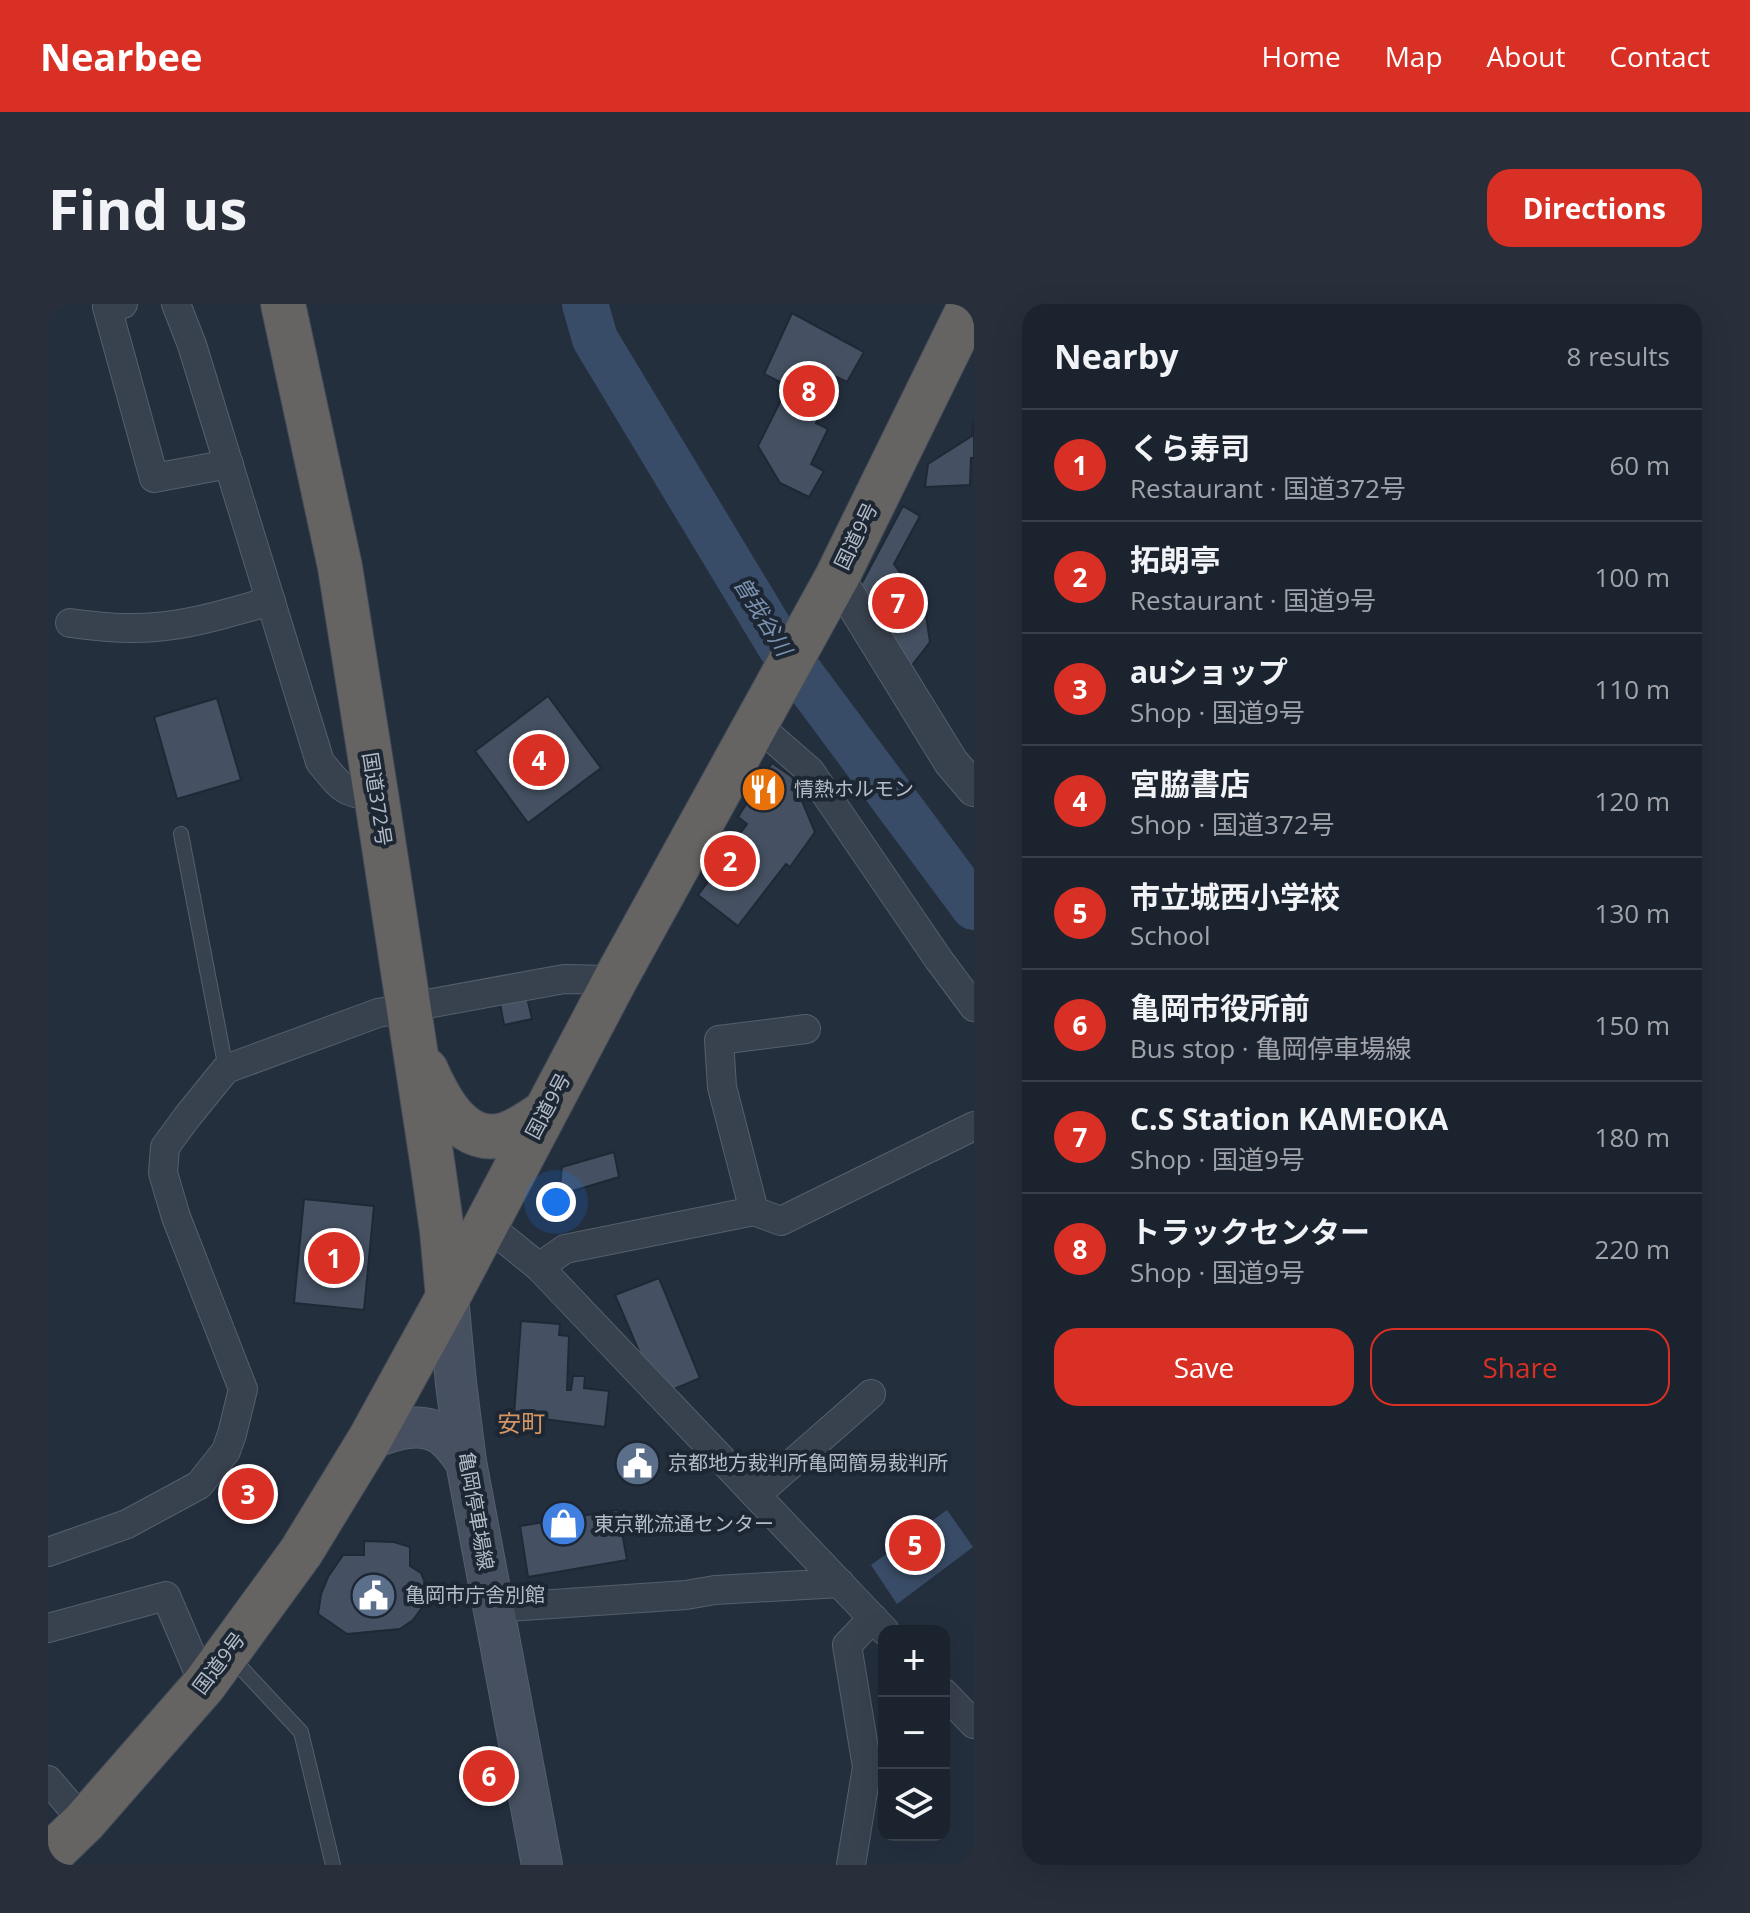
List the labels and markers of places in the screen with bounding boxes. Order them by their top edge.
pin: 8 [783,361,835,421]
pin: 7 [872,573,924,633]
pin: 4 [513,730,565,790]
restaurant icon: 情熱ホルモン [739,765,787,813]
place label: 情熱ホルモン [794,775,914,802]
pin: 2 [704,831,756,891]
pin: 1 [308,1228,360,1288]
public building icon: 京都地方裁判所亀岡簡易裁判所 [613,1439,661,1487]
place label: 京都地方裁判所亀岡簡易裁判所 [668,1449,948,1476]
pin: 3 [222,1464,274,1524]
shop icon: 東京靴流通センター [539,1500,587,1548]
place label: 東京靴流通センター [594,1510,774,1537]
pin: 5 [889,1515,941,1575]
public building icon: 亀岡市庁舎別館 [350,1571,398,1619]
place label: 亀岡市庁舎別館 [405,1581,545,1608]
pin: 6 [463,1746,515,1806]

